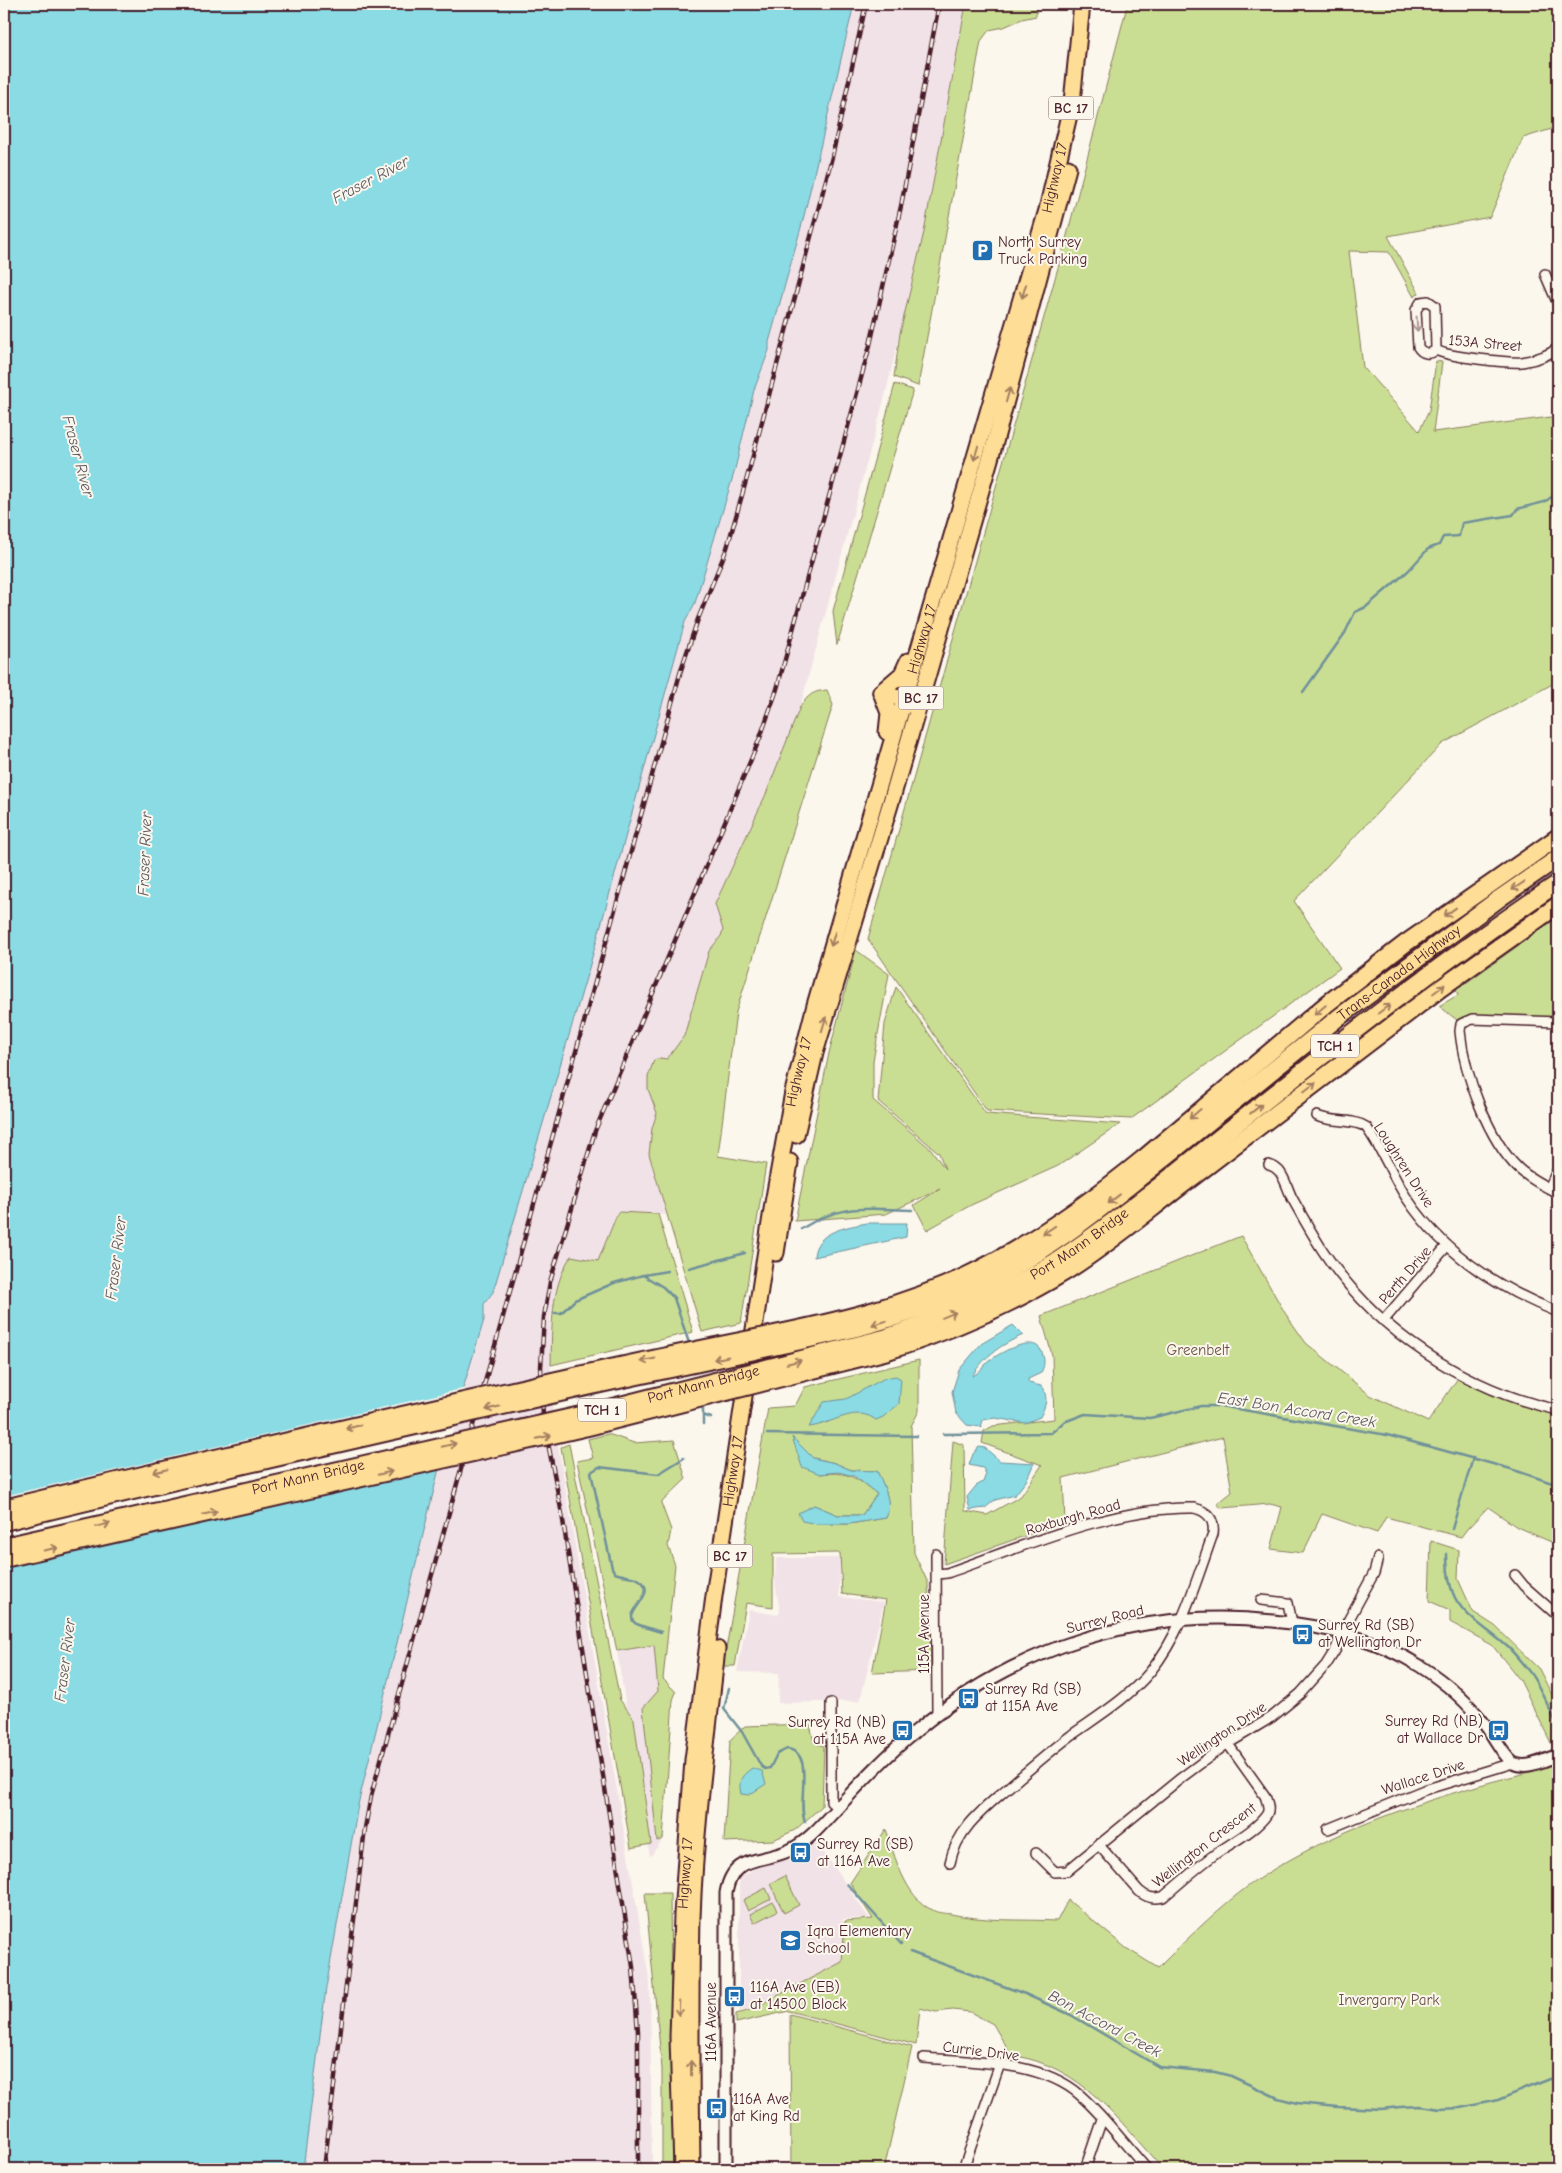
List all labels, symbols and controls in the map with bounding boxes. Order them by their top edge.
road number: BC 17 [1048,96,1094,120]
street label: Highway 17 [1038,141,1071,215]
water label: Fraser River [329,152,412,208]
place label: North Surrey Truck Parking [998,233,1087,268]
parking icon: North Surrey Truck Parking [970,239,994,263]
one-way arrow [1018,282,1028,298]
one-way arrow [1412,316,1422,332]
street label: 153A Street [1448,331,1523,355]
one-way arrow [1004,388,1014,404]
water label: Fraser River [58,413,98,500]
one-way arrow [971,445,981,461]
street label: Highway 17 [903,602,940,676]
road number: BC 17 [898,686,944,710]
water label: Fraser River [135,811,155,896]
one-way arrow [1511,881,1525,891]
one-way arrow [1443,907,1457,917]
street label: Trans-Canada Highway [1334,921,1465,1024]
one-way arrow [828,931,838,947]
one-way arrow [1432,984,1445,995]
one-way arrow [1377,1003,1390,1014]
one-way arrow [1314,1004,1327,1015]
one-way arrow [819,1016,829,1032]
road number: TCH 1 [1311,1034,1359,1058]
street label: Highway 17 [782,1035,816,1108]
one-way arrow [1303,1082,1316,1093]
one-way arrow [1249,1103,1262,1114]
one-way arrow [1189,1108,1202,1119]
street label: Loughren Drive [1370,1119,1438,1211]
one-way arrow [1108,1193,1121,1204]
street label: Port Mann Bridge [1027,1204,1132,1284]
water label: Fraser River [102,1215,130,1301]
one-way arrow [1042,1224,1056,1235]
street label: Perth Drive [1375,1242,1435,1308]
one-way arrow [941,1310,956,1319]
one-way arrow [871,1318,887,1328]
park label: Greenbelt [1167,1341,1230,1359]
one-way arrow [713,1354,729,1364]
one-way arrow [640,1356,656,1366]
one-way arrow [785,1357,801,1366]
street label: Port Mann Bridge [645,1361,762,1407]
water label: East Bon Accord Creek [1216,1389,1378,1431]
road number: TCH 1 [578,1398,626,1422]
one-way arrow [486,1404,502,1413]
one-way arrow [345,1423,361,1432]
one-way arrow [535,1432,551,1441]
street label: Highway 17 [719,1435,747,1508]
one-way arrow [440,1440,456,1449]
street label: Port Mann Bridge [250,1455,367,1498]
one-way arrow [153,1467,169,1476]
one-way arrow [377,1468,393,1477]
street label: Roxburgh Road [1023,1495,1123,1539]
one-way arrow [201,1508,217,1517]
one-way arrow [94,1520,110,1529]
one-way arrow [43,1544,59,1554]
road number: BC 17 [708,1544,752,1568]
street label: 115A Avenue [915,1594,933,1674]
street label: Surrey Road [1064,1601,1146,1637]
place label: Surrey Rd (SB) at Wellington Dr [1318,1616,1421,1651]
water label: Fraser River [51,1617,79,1703]
bus stop icon: Surrey Rd (SB) at Wellington Dr [1290,1622,1314,1646]
place label: Surrey Rd (SB) at 115A Ave [985,1680,1081,1715]
bus stop icon: Surrey Rd (SB) at 115A Ave [957,1686,981,1710]
street label: Wellington Drive [1174,1697,1270,1770]
place label: Surrey Rd (NB) at Wallace Dr [1385,1712,1483,1747]
place label: Surrey Rd (NB) at 115A Ave [788,1713,886,1748]
bus stop icon: Surrey Rd (NB) at Wallace Dr [1487,1718,1511,1742]
bus stop icon: Surrey Rd (NB) at 115A Ave [890,1719,914,1743]
street label: Wallace Drive [1379,1755,1467,1799]
street label: Wellington Crescent [1149,1798,1260,1891]
place label: Surrey Rd (SB) at 116A Ave [817,1835,913,1870]
street label: Highway 17 [673,1837,696,1910]
bus stop icon: Surrey Rd (SB) at 116A Ave [789,1841,813,1865]
place label: Iqra Elementary School [807,1922,912,1957]
school or university icon: Iqra Elementary School [779,1928,803,1952]
place label: 116A Ave (EB) at 14500 Block [750,1978,847,2013]
street label: 116A Avenue [702,1982,720,2062]
bus stop icon: 116A Ave (EB) at 14500 Block [722,1984,746,2008]
water label: Bon Accord Creek [1045,1987,1164,2061]
park label: Invergarry Park [1338,1991,1440,2009]
one-way arrow [674,2000,684,2016]
street label: Currie Drive [942,2037,1021,2065]
one-way arrow [686,2060,695,2076]
place label: 116A Ave at King Rd [733,2090,800,2125]
bus stop icon: 116A Ave at King Rd [705,2096,729,2120]

